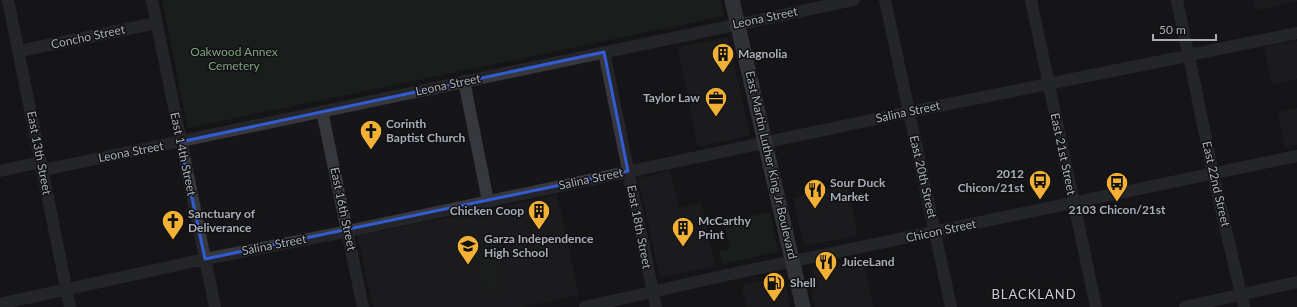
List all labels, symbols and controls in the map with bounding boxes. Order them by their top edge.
street label: Leona Street [731,3,800,32]
scale bar [1153,16,1216,42]
street label: Concho Street [50,21,127,52]
text: 50 m [1159,22,1186,37]
building icon: Magnolia [710,41,736,74]
park label: Oakwood Annex Cemetery [190,44,278,73]
place label: Magnolia [738,46,787,61]
street label: East Martin Luther King Jr Boulevard [743,69,800,260]
street label: Leona Street [414,70,483,99]
office icon: Taylor Law [703,85,729,118]
place label: Taylor Law [643,90,700,105]
street label: Salina Street [874,97,942,126]
street label: East 13th Street [24,110,55,197]
street label: East 14th Street [167,111,200,198]
street label: East 21st Street [1047,112,1080,197]
place label: Corinth Baptist Church [386,116,466,145]
church icon: Corinth Baptist Church [358,118,384,151]
street label: East 20th Street [907,134,941,221]
street label: Leona Street [97,138,166,165]
street label: East 22nd Street [1199,140,1234,229]
street label: Salina Street [557,164,625,193]
street label: East 16th Street [327,166,360,253]
place label: 2012 Chicon/21st [958,166,1025,195]
bus stop icon: 2012 Chicon/21st [1027,168,1053,201]
bus stop icon: 2103 Chicon/21st [1104,170,1130,203]
place label: Sour Duck Market [830,175,886,204]
restaurant icon: Sour Duck Market [802,177,828,210]
street label: East 18th Street [624,184,655,271]
building icon: Chicken Coop [526,198,552,231]
place label: 2103 Chicon/21st [1068,202,1166,217]
place label: Chicken Coop [450,203,524,218]
place label: Sanctuary of Deliverance [188,206,256,235]
church icon: Sanctuary of Deliverance [160,208,186,241]
place label: McCarthy Print [698,213,751,242]
building icon: McCarthy Print [670,215,696,248]
street label: Chicon Street [904,216,978,245]
street label: Salina Street [240,231,308,258]
place label: Garza Independence High School [484,231,594,260]
school or university icon: Garza Independence High School [455,233,481,266]
restaurant icon: JuiceLand [813,249,839,282]
place label: JuiceLand [842,254,895,269]
fuel station icon: Shell [761,270,787,303]
place label: Shell [790,275,816,290]
district label: BLACKLAND [991,286,1077,302]

